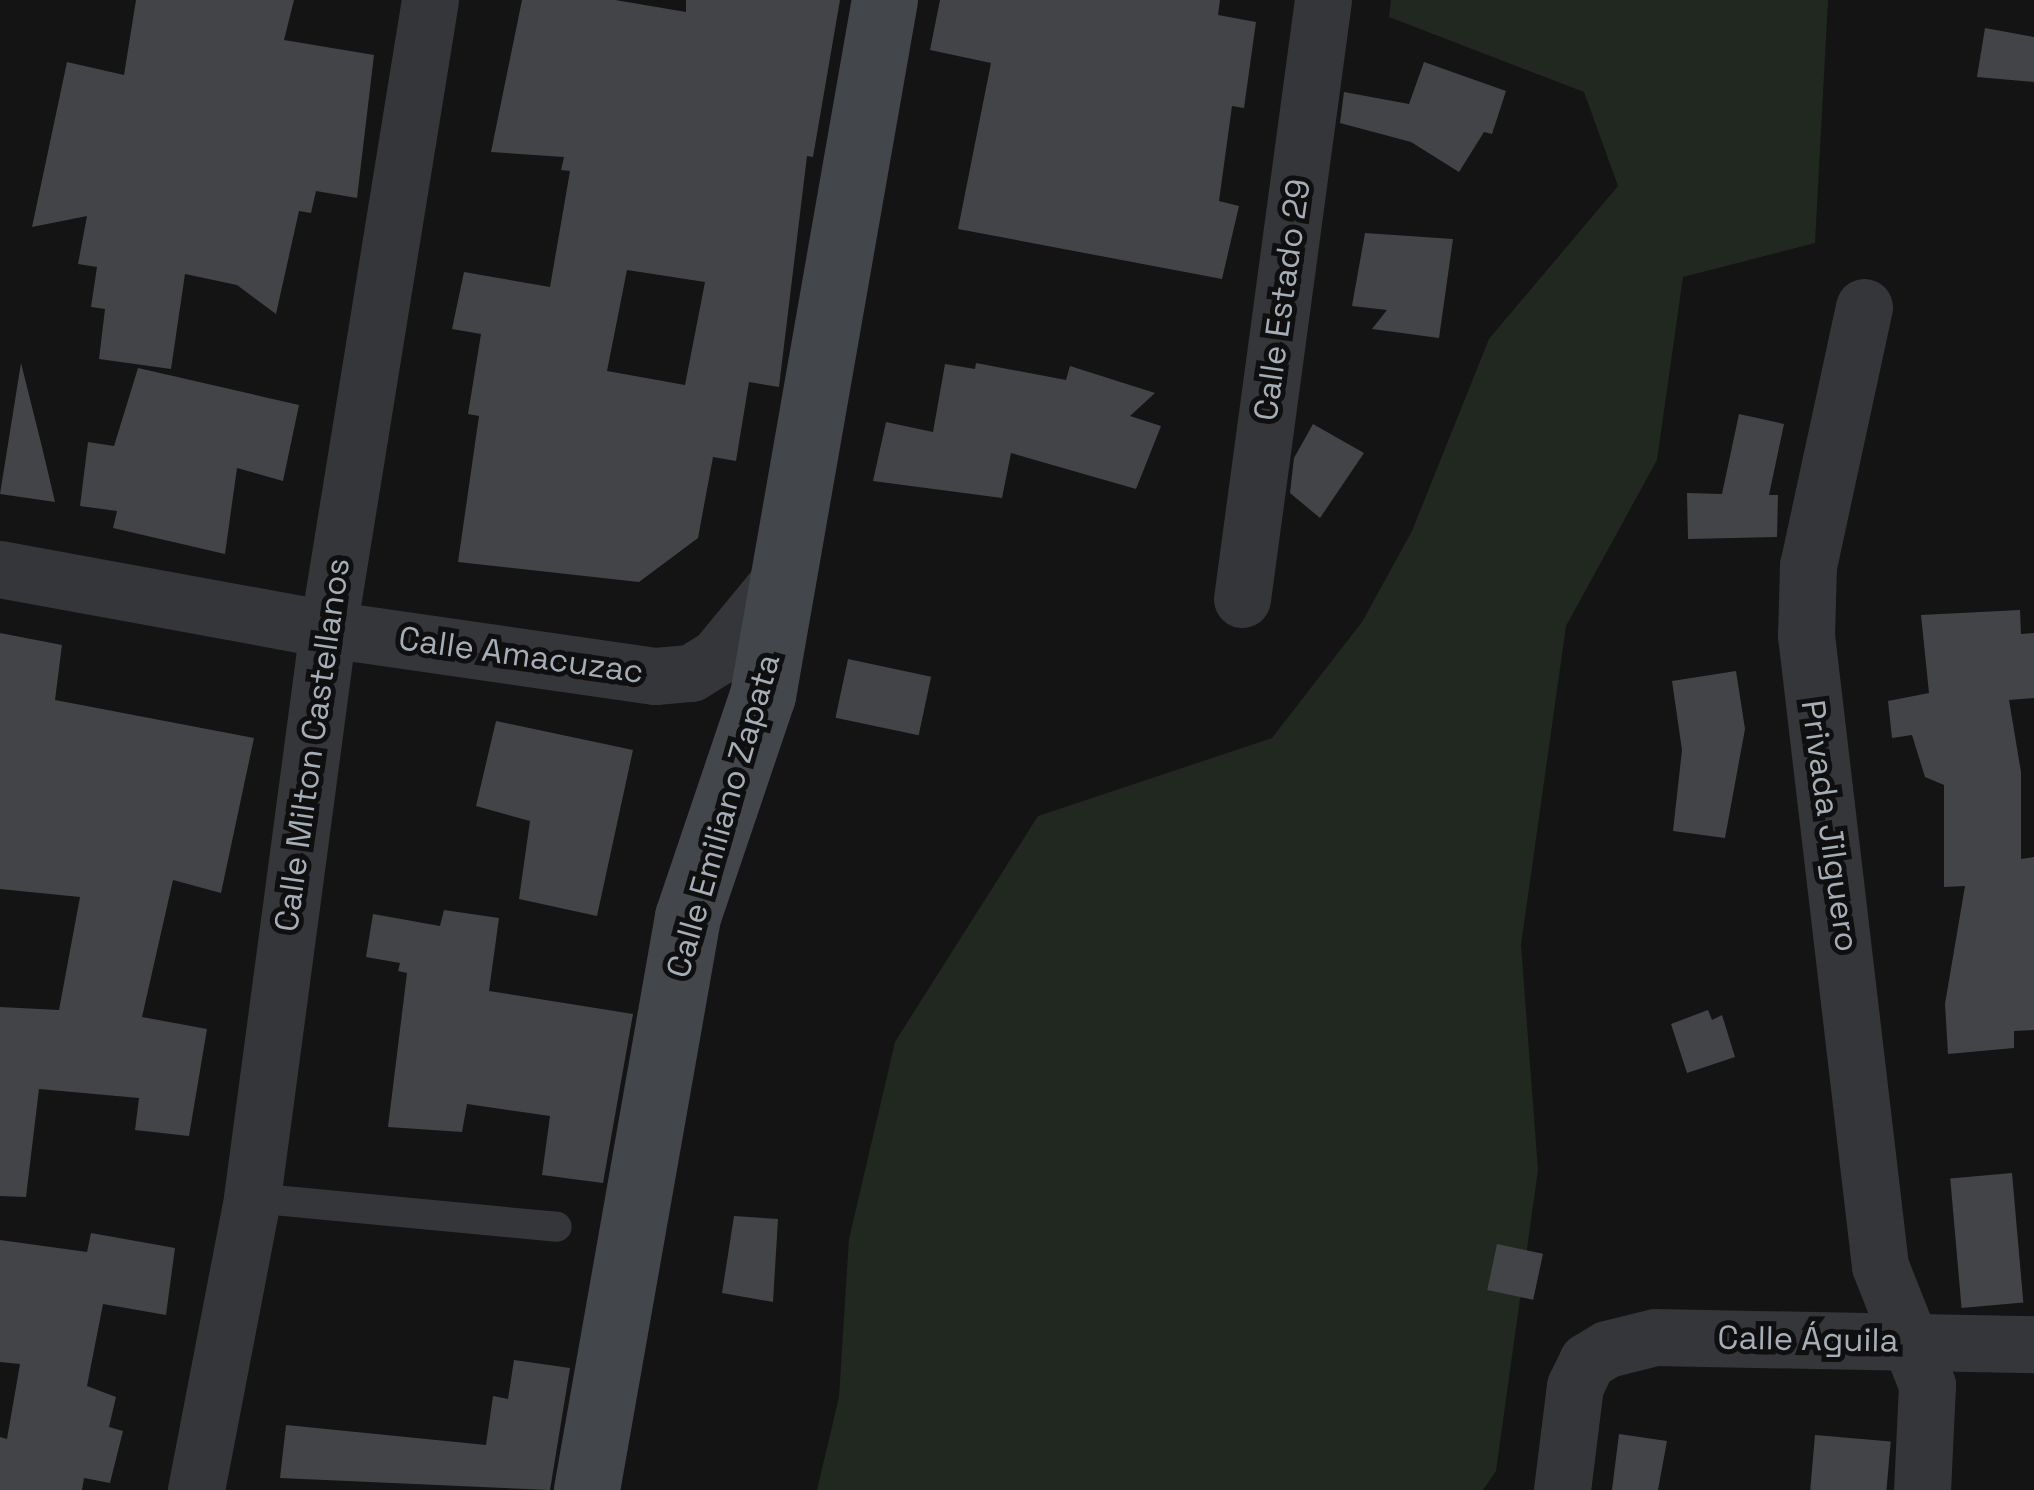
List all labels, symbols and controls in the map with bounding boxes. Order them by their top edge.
street label: Calle Estado 29 [1246,177,1320,423]
street label: Calle Milton Castellanos [267,556,359,934]
street label: Calle Amacuzac [396,619,646,693]
street label: Calle Emiliano Zapata [659,650,789,982]
street label: Privada Jilguero [1792,698,1866,954]
street label: Calle Águila [1717,1319,1899,1361]

